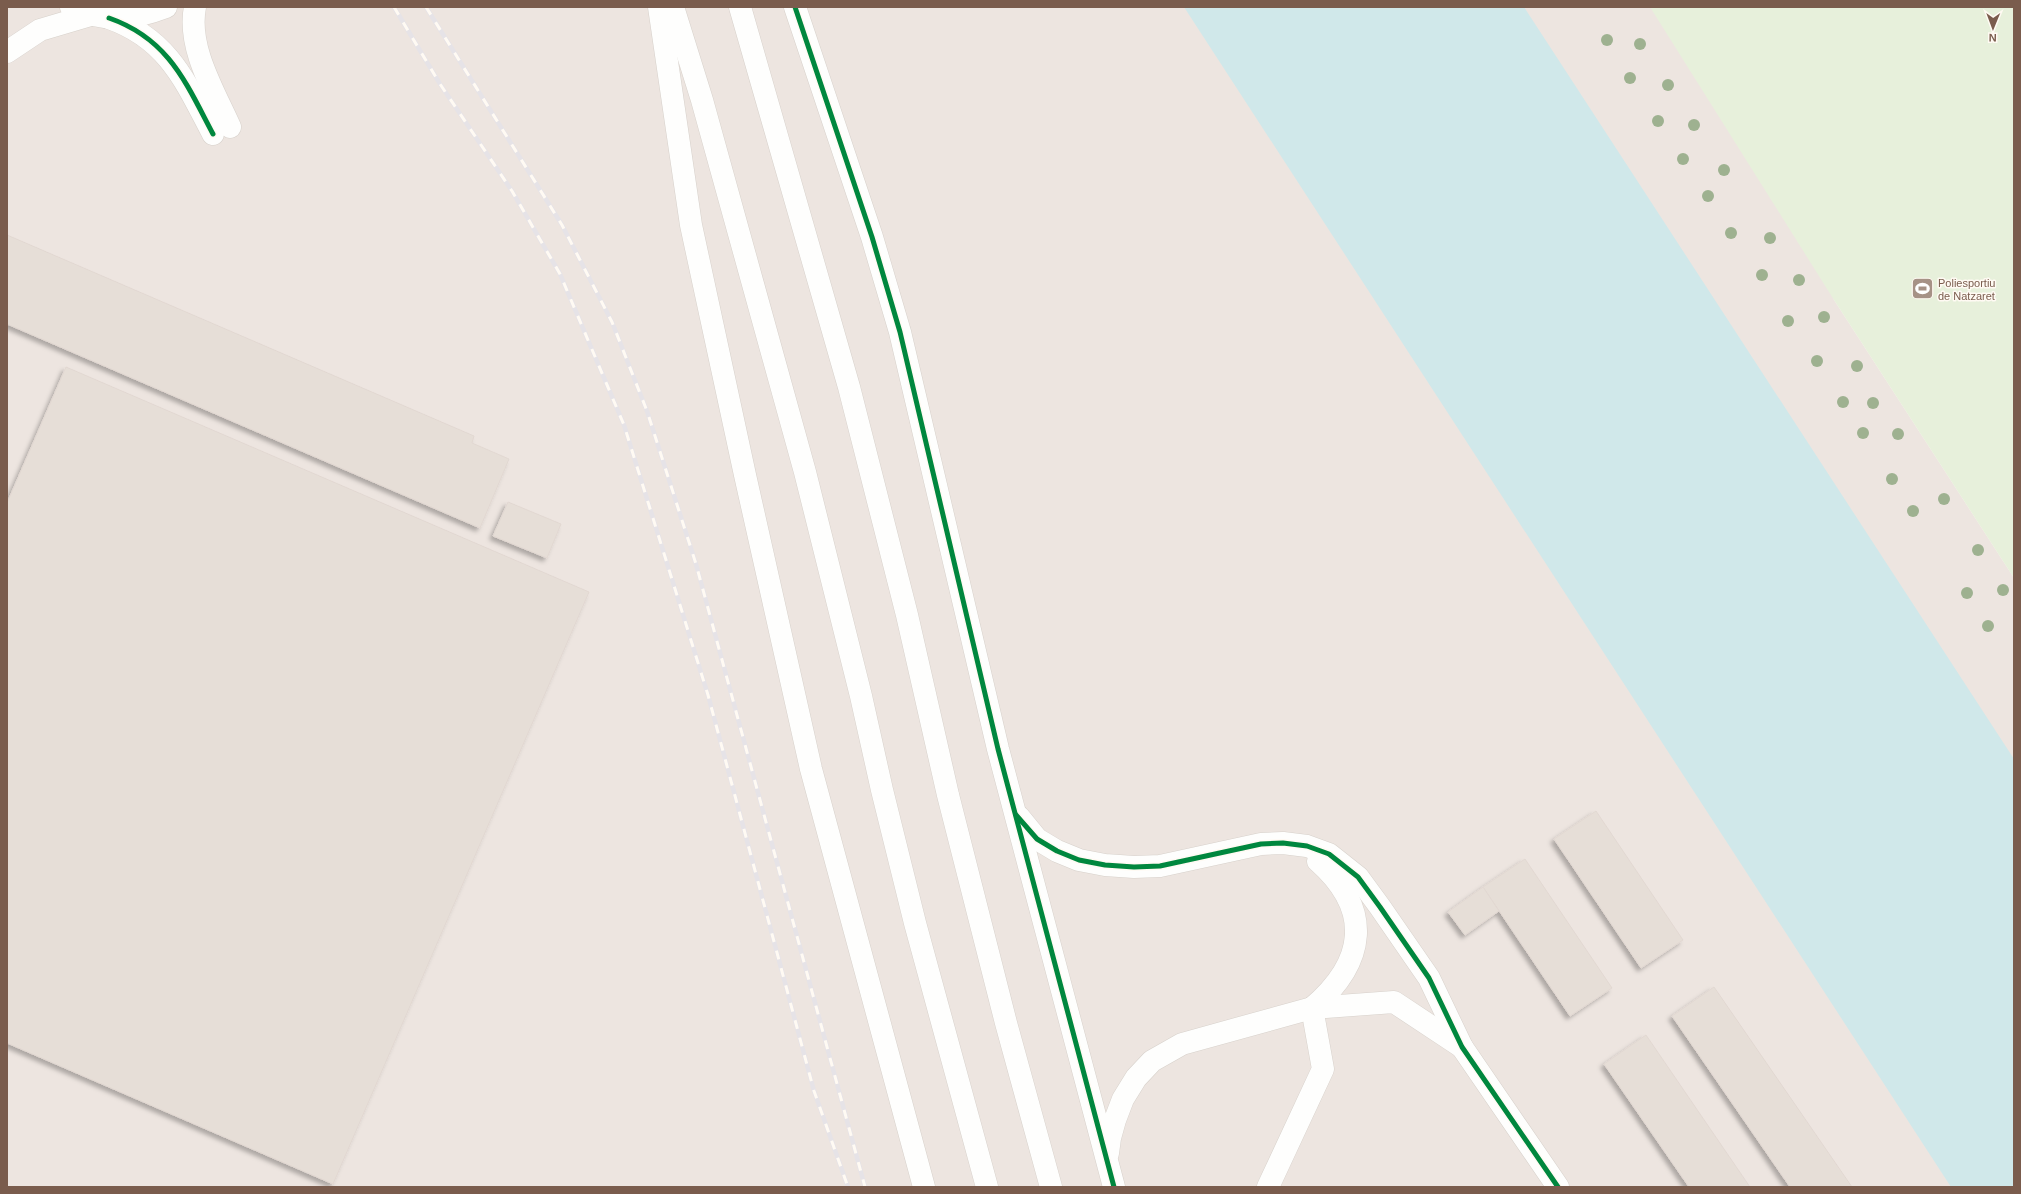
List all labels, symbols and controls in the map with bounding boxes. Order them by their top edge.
north arrow [1973,8,2013,48]
text: N [1989,32,1997,44]
sports icon: Poliesportiu de Natzaret [1909,276,1935,302]
place label: Poliesportiu de Natzaret [1938,277,1995,302]

